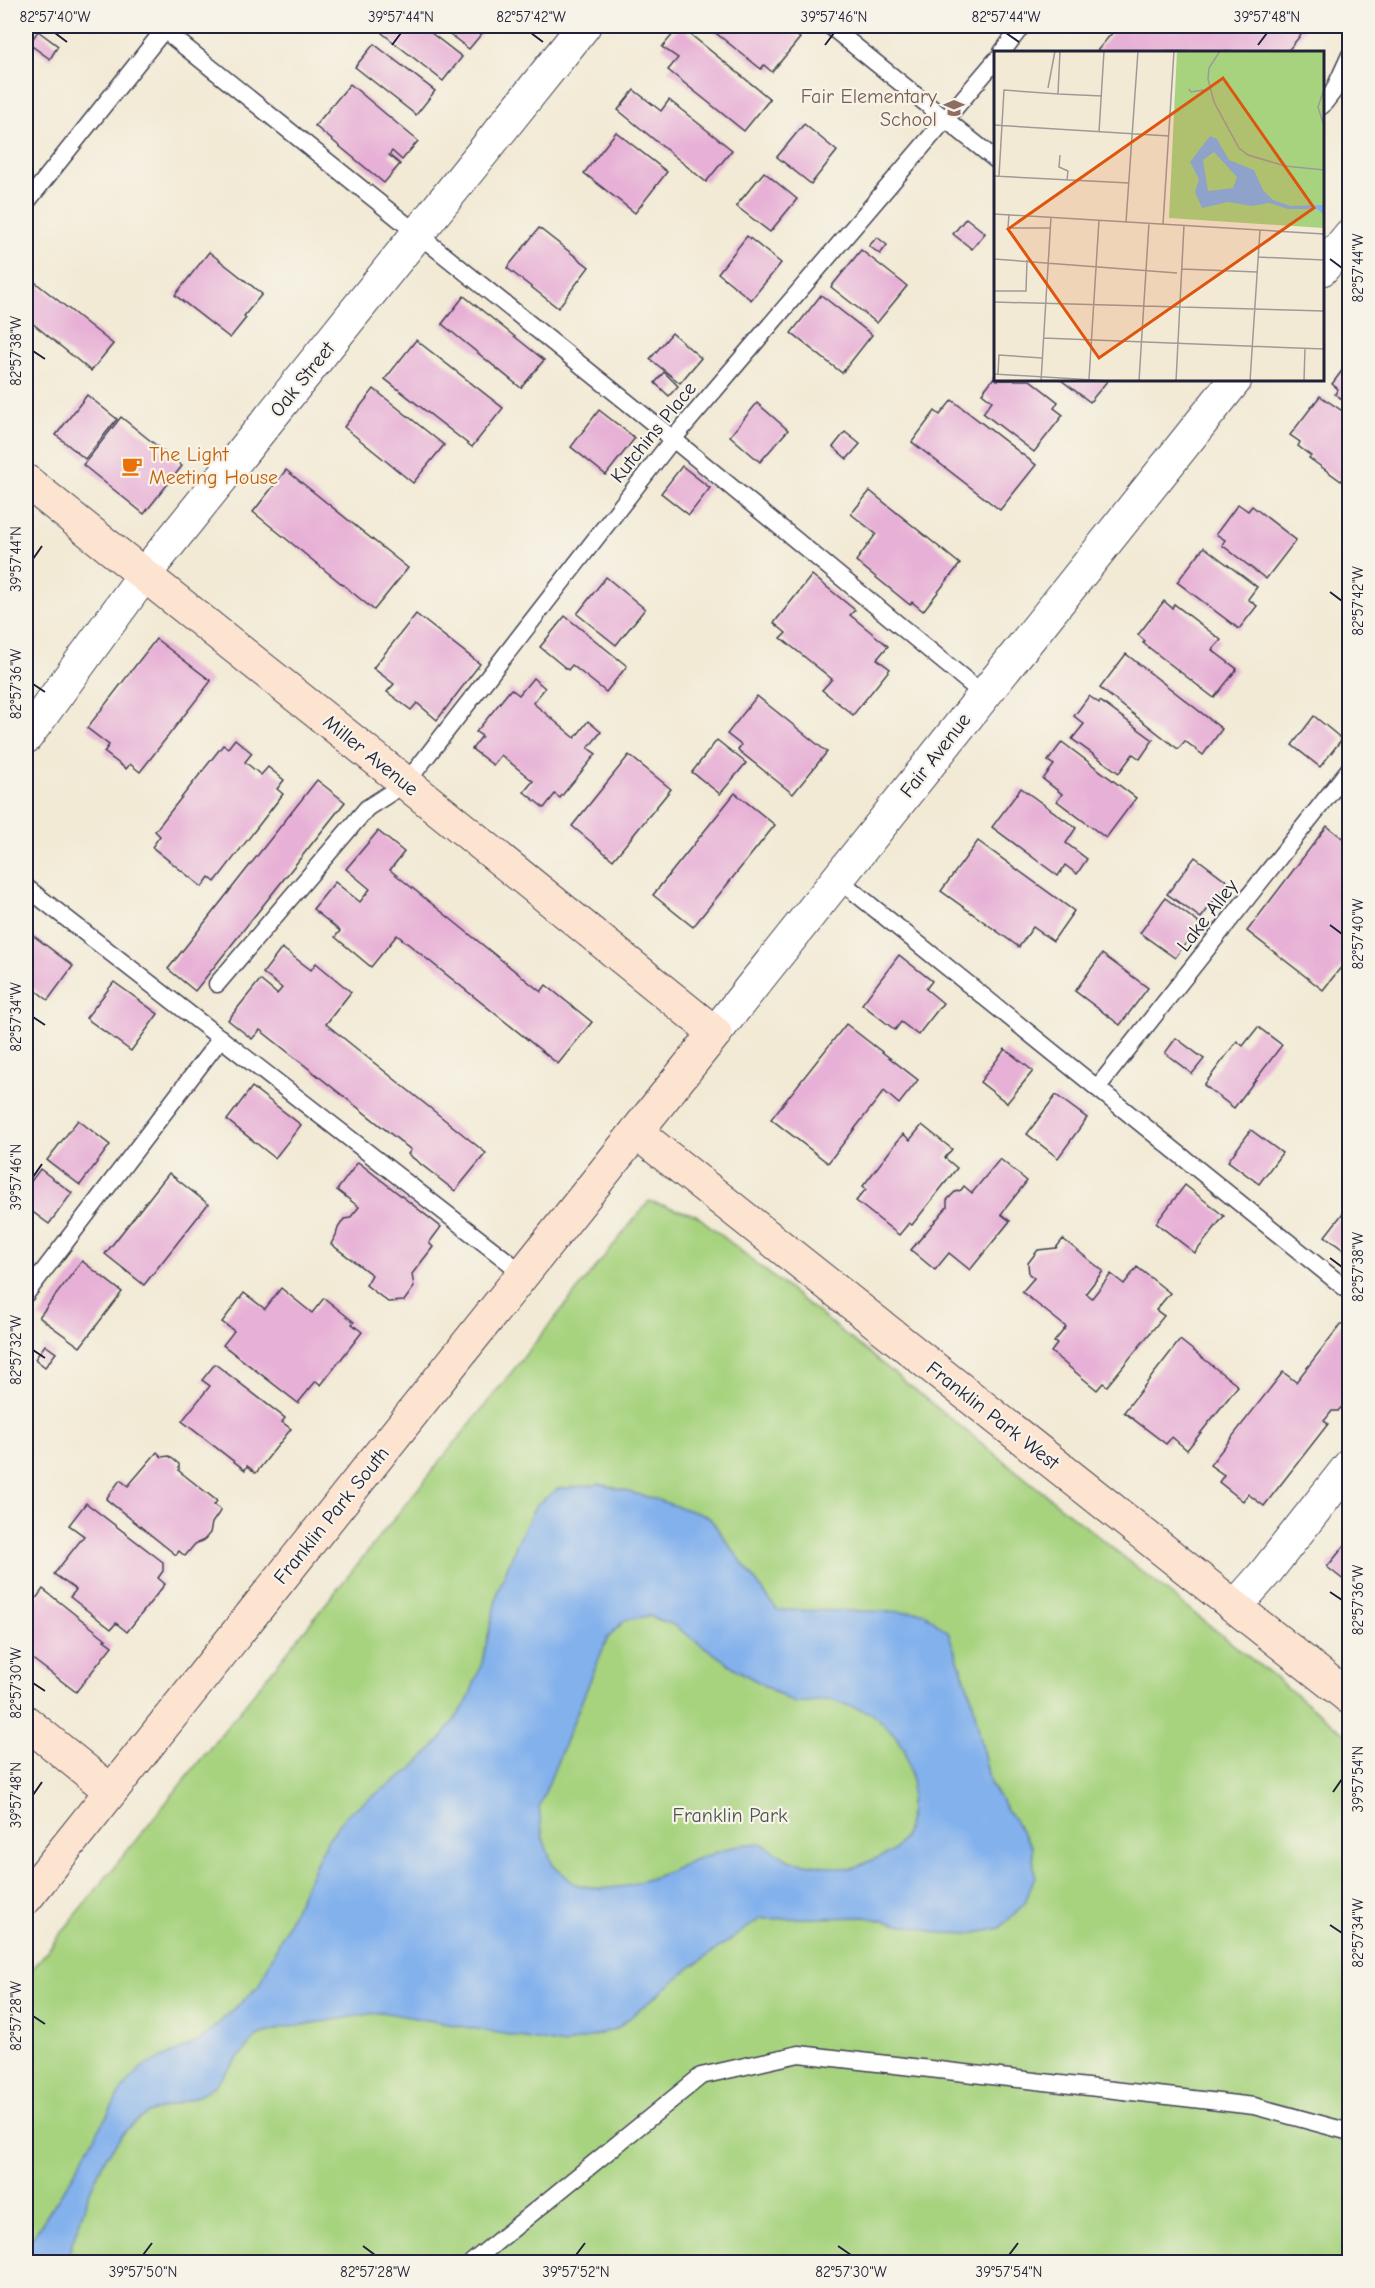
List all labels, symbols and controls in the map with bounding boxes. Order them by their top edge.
text: 82°57'40"W [20,8,90,26]
text: 39°57'44"N [368,8,434,26]
text: 82°57'42"W [496,8,566,26]
text: 39°57'46"N [801,8,867,26]
text: 82°57'44"W [971,8,1041,26]
text: 39°57'48"N [1234,8,1300,26]
inset map [994,51,1324,381]
place label: Fair Elementary School [801,85,937,131]
school or university icon: Fair Elementary School [942,96,966,120]
text: 82°57'44"W [1349,233,1367,303]
text: 82°57'38"W [7,316,25,386]
street label: Oak Street [265,336,340,421]
street label: Kutchins Place [606,377,701,487]
place label: The Light Meeting House [149,443,278,489]
cafe icon: The Light Meeting House [120,454,144,478]
text: 39°57'44"N [7,526,25,592]
text: 82°57'42"W [1349,566,1367,636]
text: 82°57'36"W [7,649,25,719]
street label: Fair Avenue [895,709,975,802]
street label: Miller Avenue [319,710,423,801]
street label: Lake Alley [1172,875,1243,956]
text: 82°57'40"W [1349,899,1367,969]
text: 82°57'34"W [7,982,25,1052]
text: 39°57'46"N [7,1144,25,1210]
text: 82°57'38"W [1349,1232,1367,1302]
text: 82°57'32"W [7,1315,25,1385]
street label: Franklin Park West [922,1357,1065,1475]
street label: Franklin Park South [269,1442,394,1589]
text: 82°57'36"W [1349,1565,1367,1635]
text: 82°57'30"W [7,1647,25,1719]
text: 39°57'54"N [1349,1746,1367,1812]
text: 39°57'48"N [7,1762,25,1828]
park label: Franklin Park [672,1804,788,1827]
text: 82°57'34"W [1349,1898,1367,1968]
text: 82°57'28"W [7,1981,25,2051]
text: 39°57'50"N [109,2263,177,2281]
text: 82°57'28"W [340,2263,410,2281]
text: 39°57'52"N [542,2263,610,2281]
text: 82°57'30"W [815,2263,887,2281]
text: 39°57'54"N [976,2263,1042,2281]

